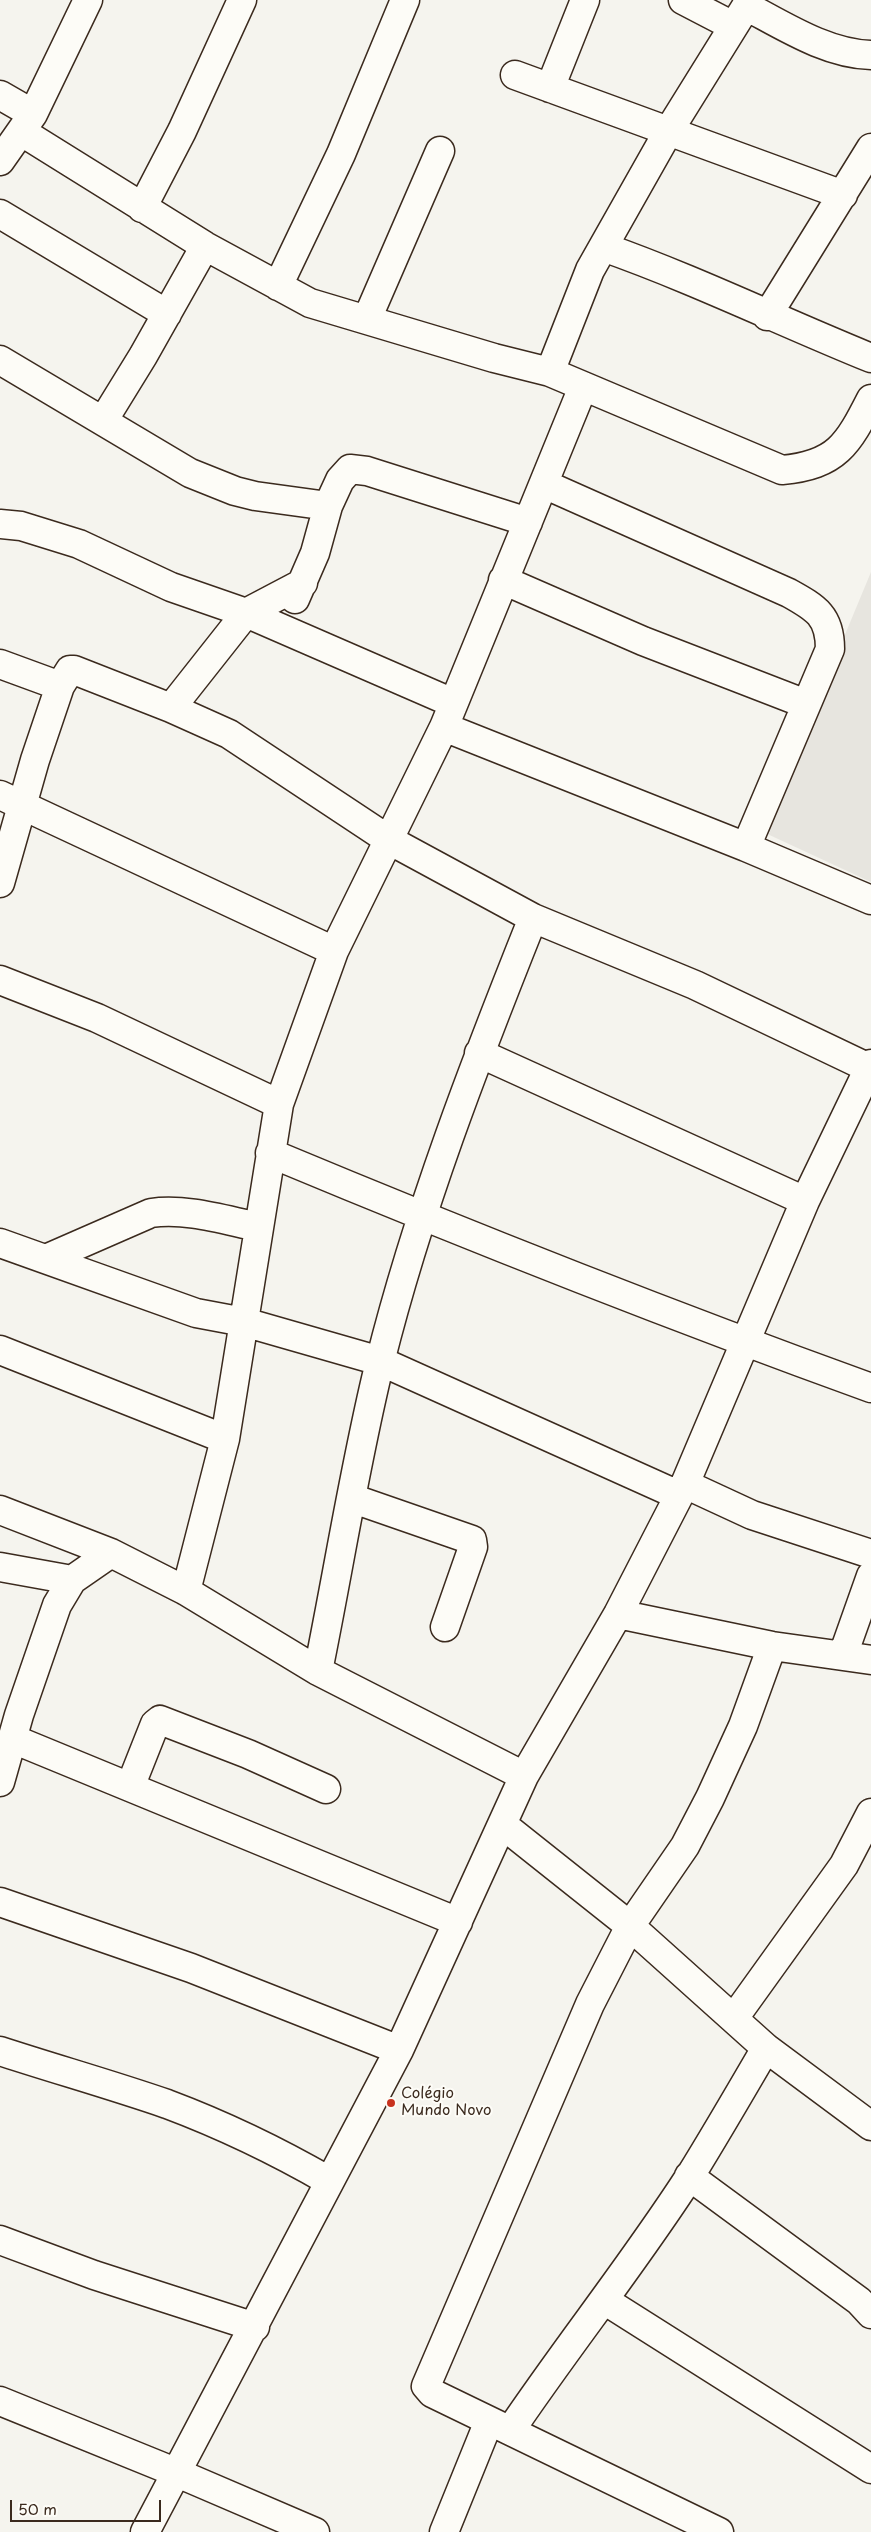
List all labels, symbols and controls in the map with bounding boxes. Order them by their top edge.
place label: Colégio Mundo Novo [401,2085,491,2120]
marker: Colégio Mundo Novo [385,2097,397,2109]
scale bar [12,2490,164,2522]
text: 50 m [18,2497,57,2520]

